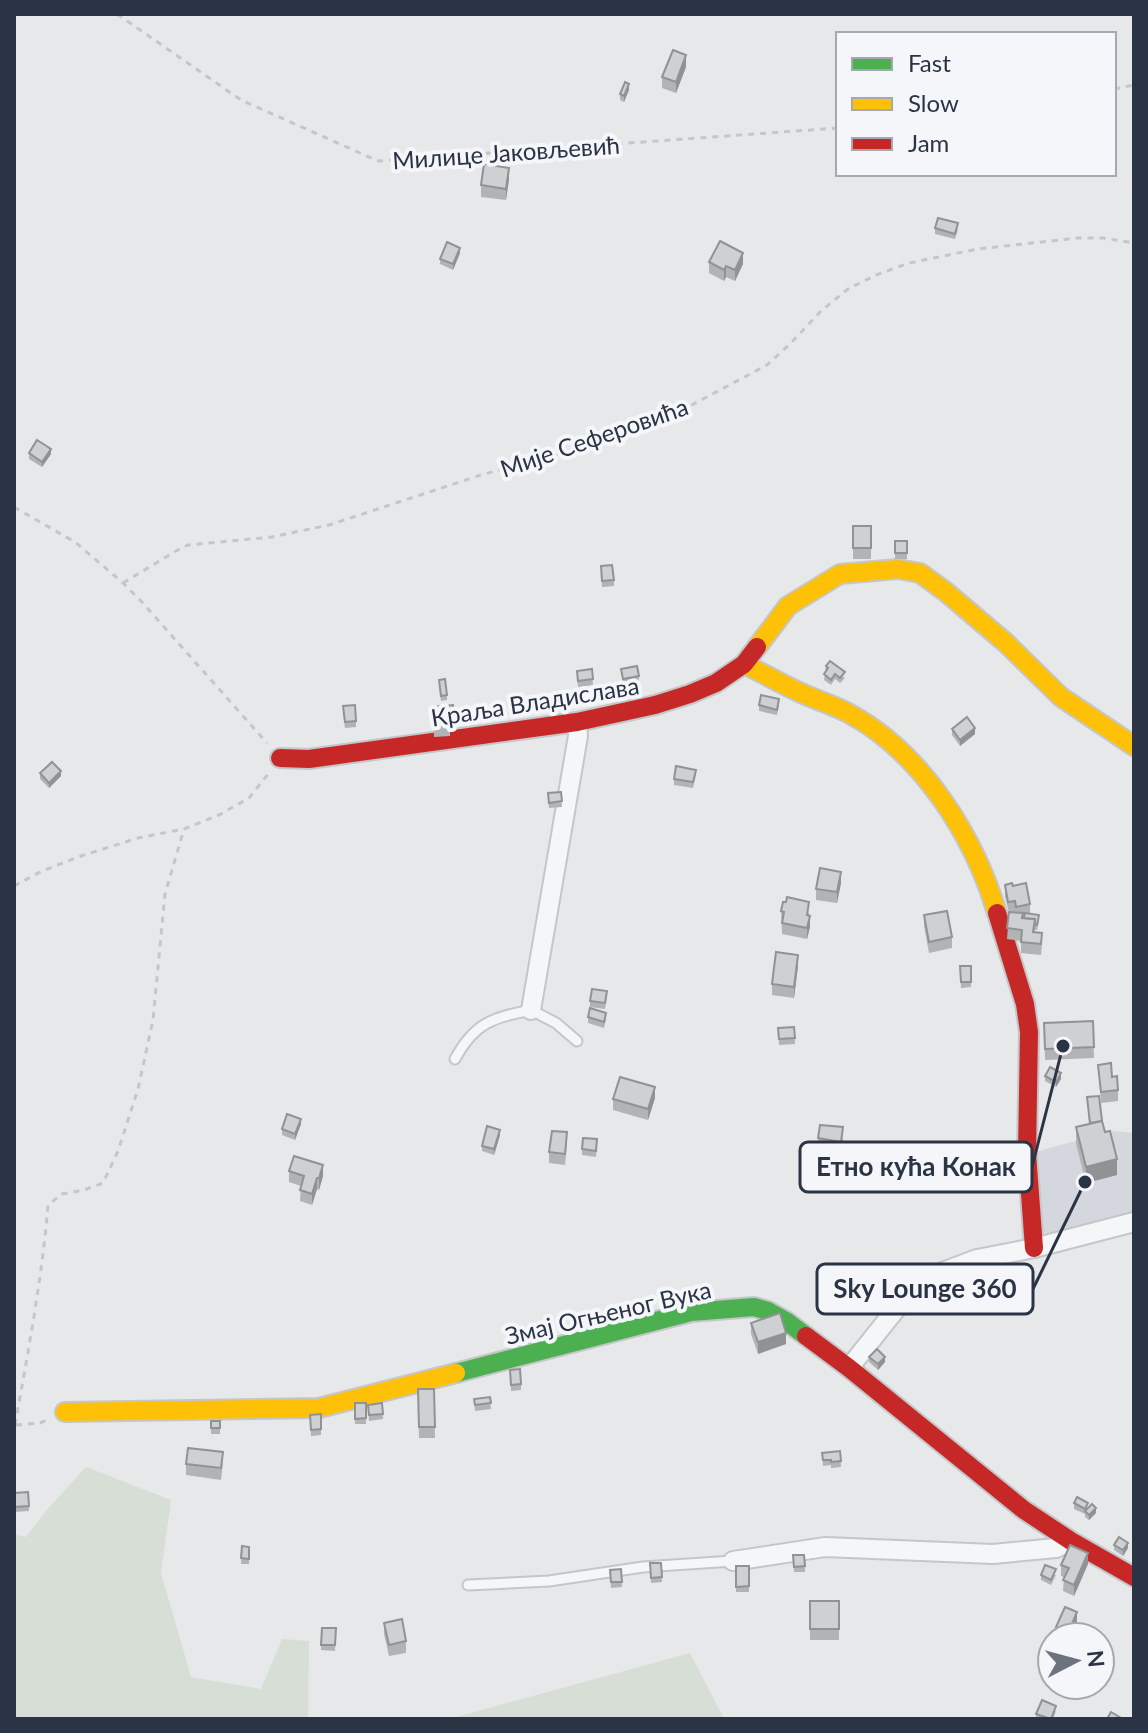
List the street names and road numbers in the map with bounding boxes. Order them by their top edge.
street label: Милице Јаковљевић [391,130,621,174]
street label: Мије Сеферовића [496,391,692,483]
street label: Краља Владислава [429,670,641,732]
street label: Змај Огњеног Вука [502,1274,714,1350]

